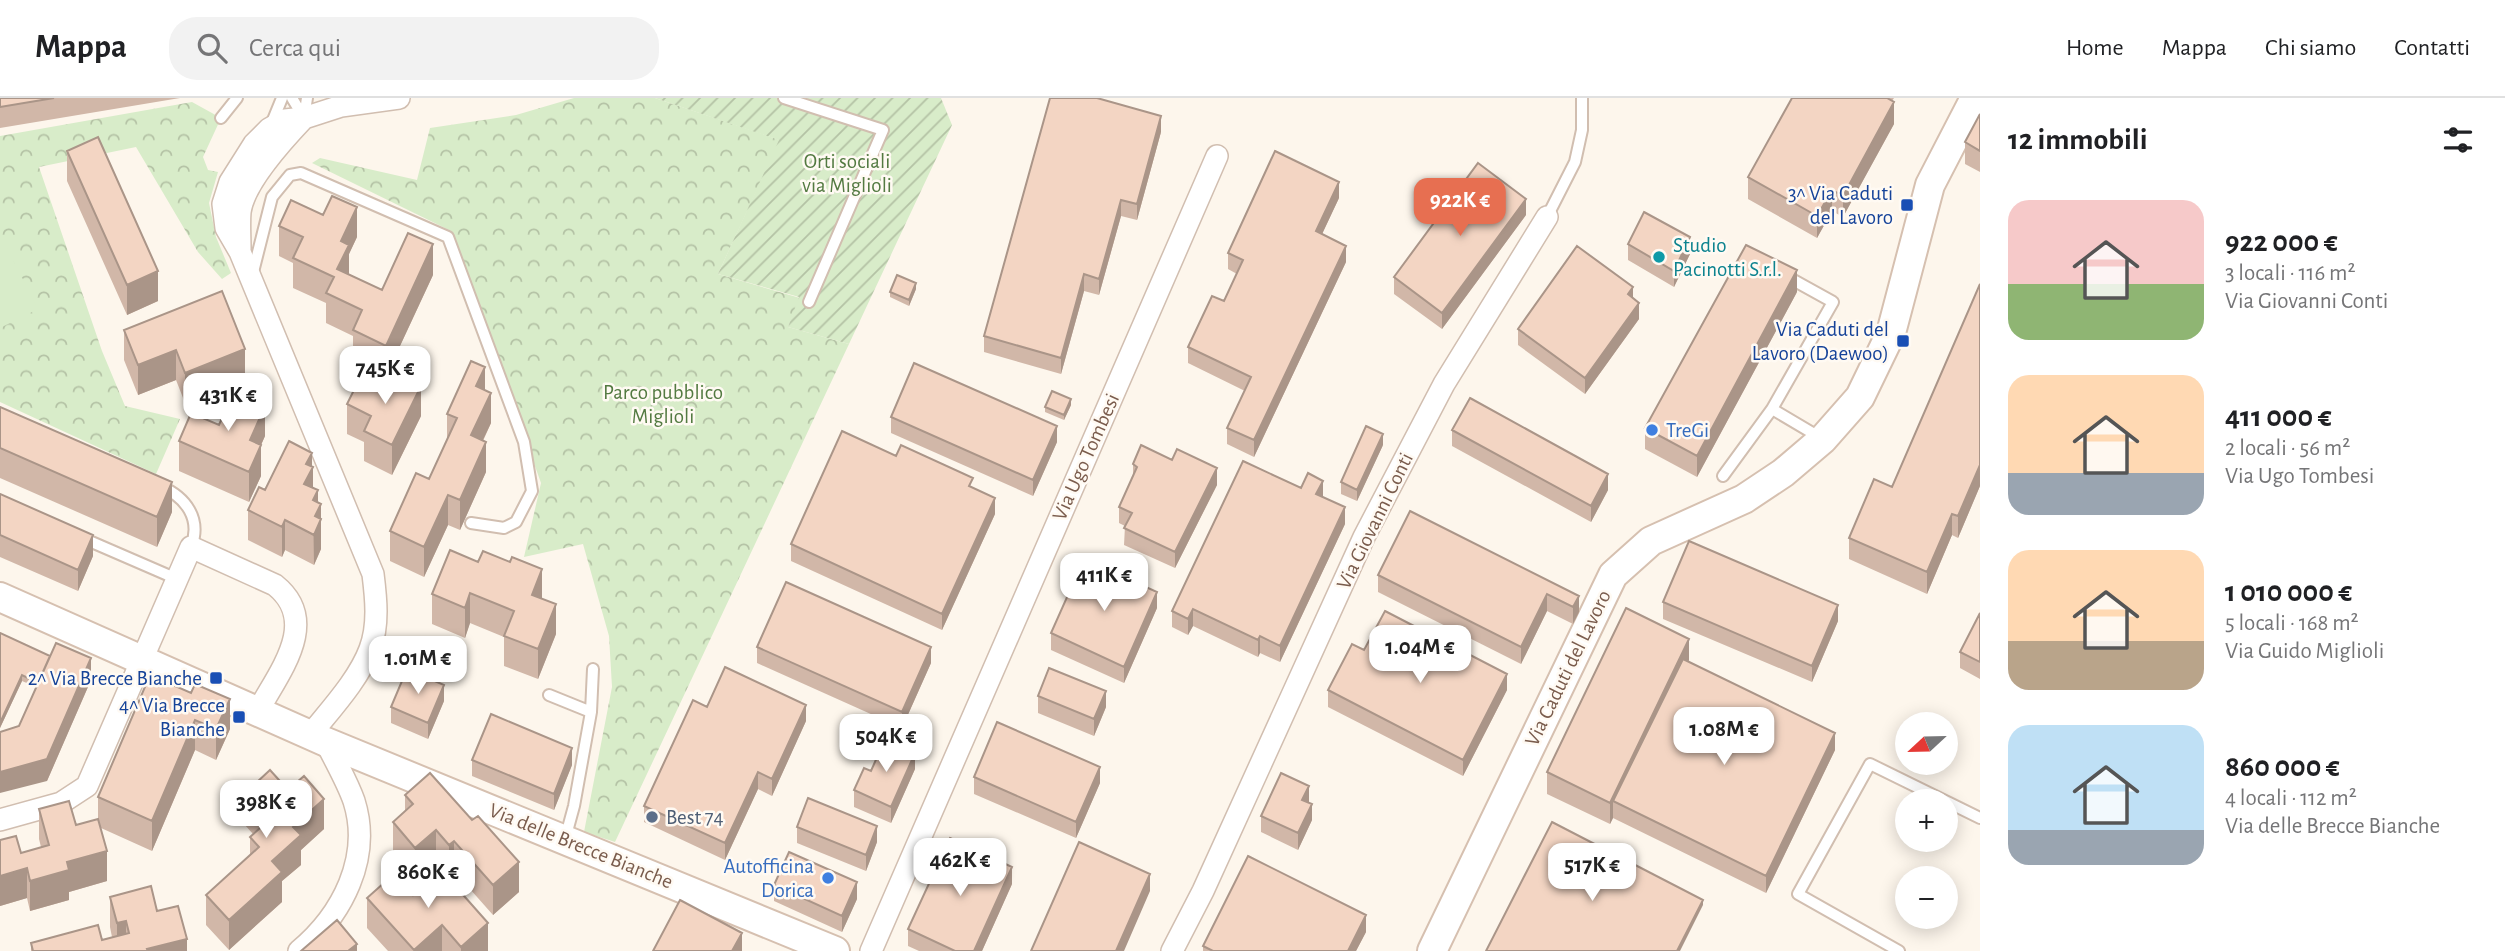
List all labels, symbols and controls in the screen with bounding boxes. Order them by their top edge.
search box [169,17,659,80]
icon: search [193,29,231,67]
text: Mappa [35,31,127,64]
text: Cerca qui [249,35,341,61]
text: Home [2066,36,2124,60]
text: Mappa [2162,36,2227,60]
text: Chi siamo [2265,36,2356,60]
text: Contatti [2394,36,2470,60]
icon: filters [2439,121,2477,159]
text: 12 immobili [2008,125,2148,155]
park label: Orti sociali via Miglioli [802,151,892,196]
pin: 922K € [1403,178,1517,238]
place label: 3^ Via Caduti del Lavoro [1788,183,1893,228]
text: 922K € [1430,189,1490,212]
marker: 3^ Via Caduti del Lavoro [1899,197,1915,213]
text: 922 000 € [2225,227,2338,257]
icon: home [2064,228,2148,312]
place label: Studio Pacinotti S.r.l. [1673,235,1782,280]
marker: Studio Pacinotti S.r.l. [1651,249,1667,265]
text: 3 locali · 116 m² [2225,262,2355,285]
text: Via Giovanni Conti [2225,290,2388,313]
place label: Via Caduti del Lavoro (Daewoo) [1752,319,1889,364]
marker: Via Caduti del Lavoro (Daewoo) [1895,333,1911,349]
pin: 745K € [328,346,442,406]
text: 745K € [355,357,415,380]
pin: 431K € [171,374,285,433]
park label: Parco pubblico Miglioli [603,382,723,427]
text: 431K € [199,384,257,407]
street label: Via Ugo Tombesi [1049,390,1123,524]
text: 411 000 € [2225,402,2332,432]
icon: home [2064,403,2148,487]
place label: TreGi [1666,420,1709,441]
marker: TreGi [1644,422,1660,438]
text: 2 locali · 56 m² [2225,437,2350,460]
street label: Via Giovanni Conti [1333,449,1417,593]
text: Via Ugo Tombesi [2225,465,2374,488]
pin: 411K € [1047,554,1161,613]
text: 411K € [1076,564,1132,587]
text: 1 010 000 € [2225,577,2352,607]
icon: home [2064,578,2148,662]
street label: Via Caduti del Lavoro [1521,587,1615,749]
text: 5 locali · 168 m² [2225,612,2359,635]
pin: 1.04M € [1355,626,1485,685]
pin: 1.01M € [353,636,483,696]
text: 1.04M € [1385,636,1455,659]
text: Via Guido Miglioli [2225,640,2384,663]
text: 1.01M € [385,647,451,670]
place label: 2^ Via Brecce Bianche [28,668,202,689]
marker: 2^ Via Brecce Bianche [208,670,224,686]
place label: 4^ Via Brecce Bianche [119,695,225,740]
pin: 1.08M € [1659,708,1789,767]
marker: 4^ Via Brecce Bianche [231,709,247,725]
north arrow [1895,712,1958,775]
map controls [1895,712,1958,929]
pin: 504K € [829,714,943,774]
text: 1.08M € [1689,718,1759,741]
text: 504K € [855,725,917,748]
text: 860 000 € [2225,752,2340,782]
icon: home [2064,753,2148,837]
pin: 398K € [209,780,323,840]
text: 4 locali · 112 m² [2225,787,2357,810]
button: + [1895,789,1958,852]
text: 398K € [236,791,296,814]
street label: Via delle Brecce Bianche [486,799,676,893]
place label: Best 74 [666,807,724,828]
marker: Best 74 [644,809,660,825]
text: Via delle Brecce Bianche [2225,815,2440,838]
pin: 462K € [903,838,1017,898]
pin: 517K € [1535,844,1649,903]
text: 462K € [929,849,991,872]
pin: 860K € [371,850,485,910]
text: 517K € [1564,854,1620,877]
place label: Autofficina Dorica [724,856,814,901]
text: 860K € [397,861,459,884]
button: − [1895,866,1958,929]
marker: Autofficina Dorica [820,870,836,886]

